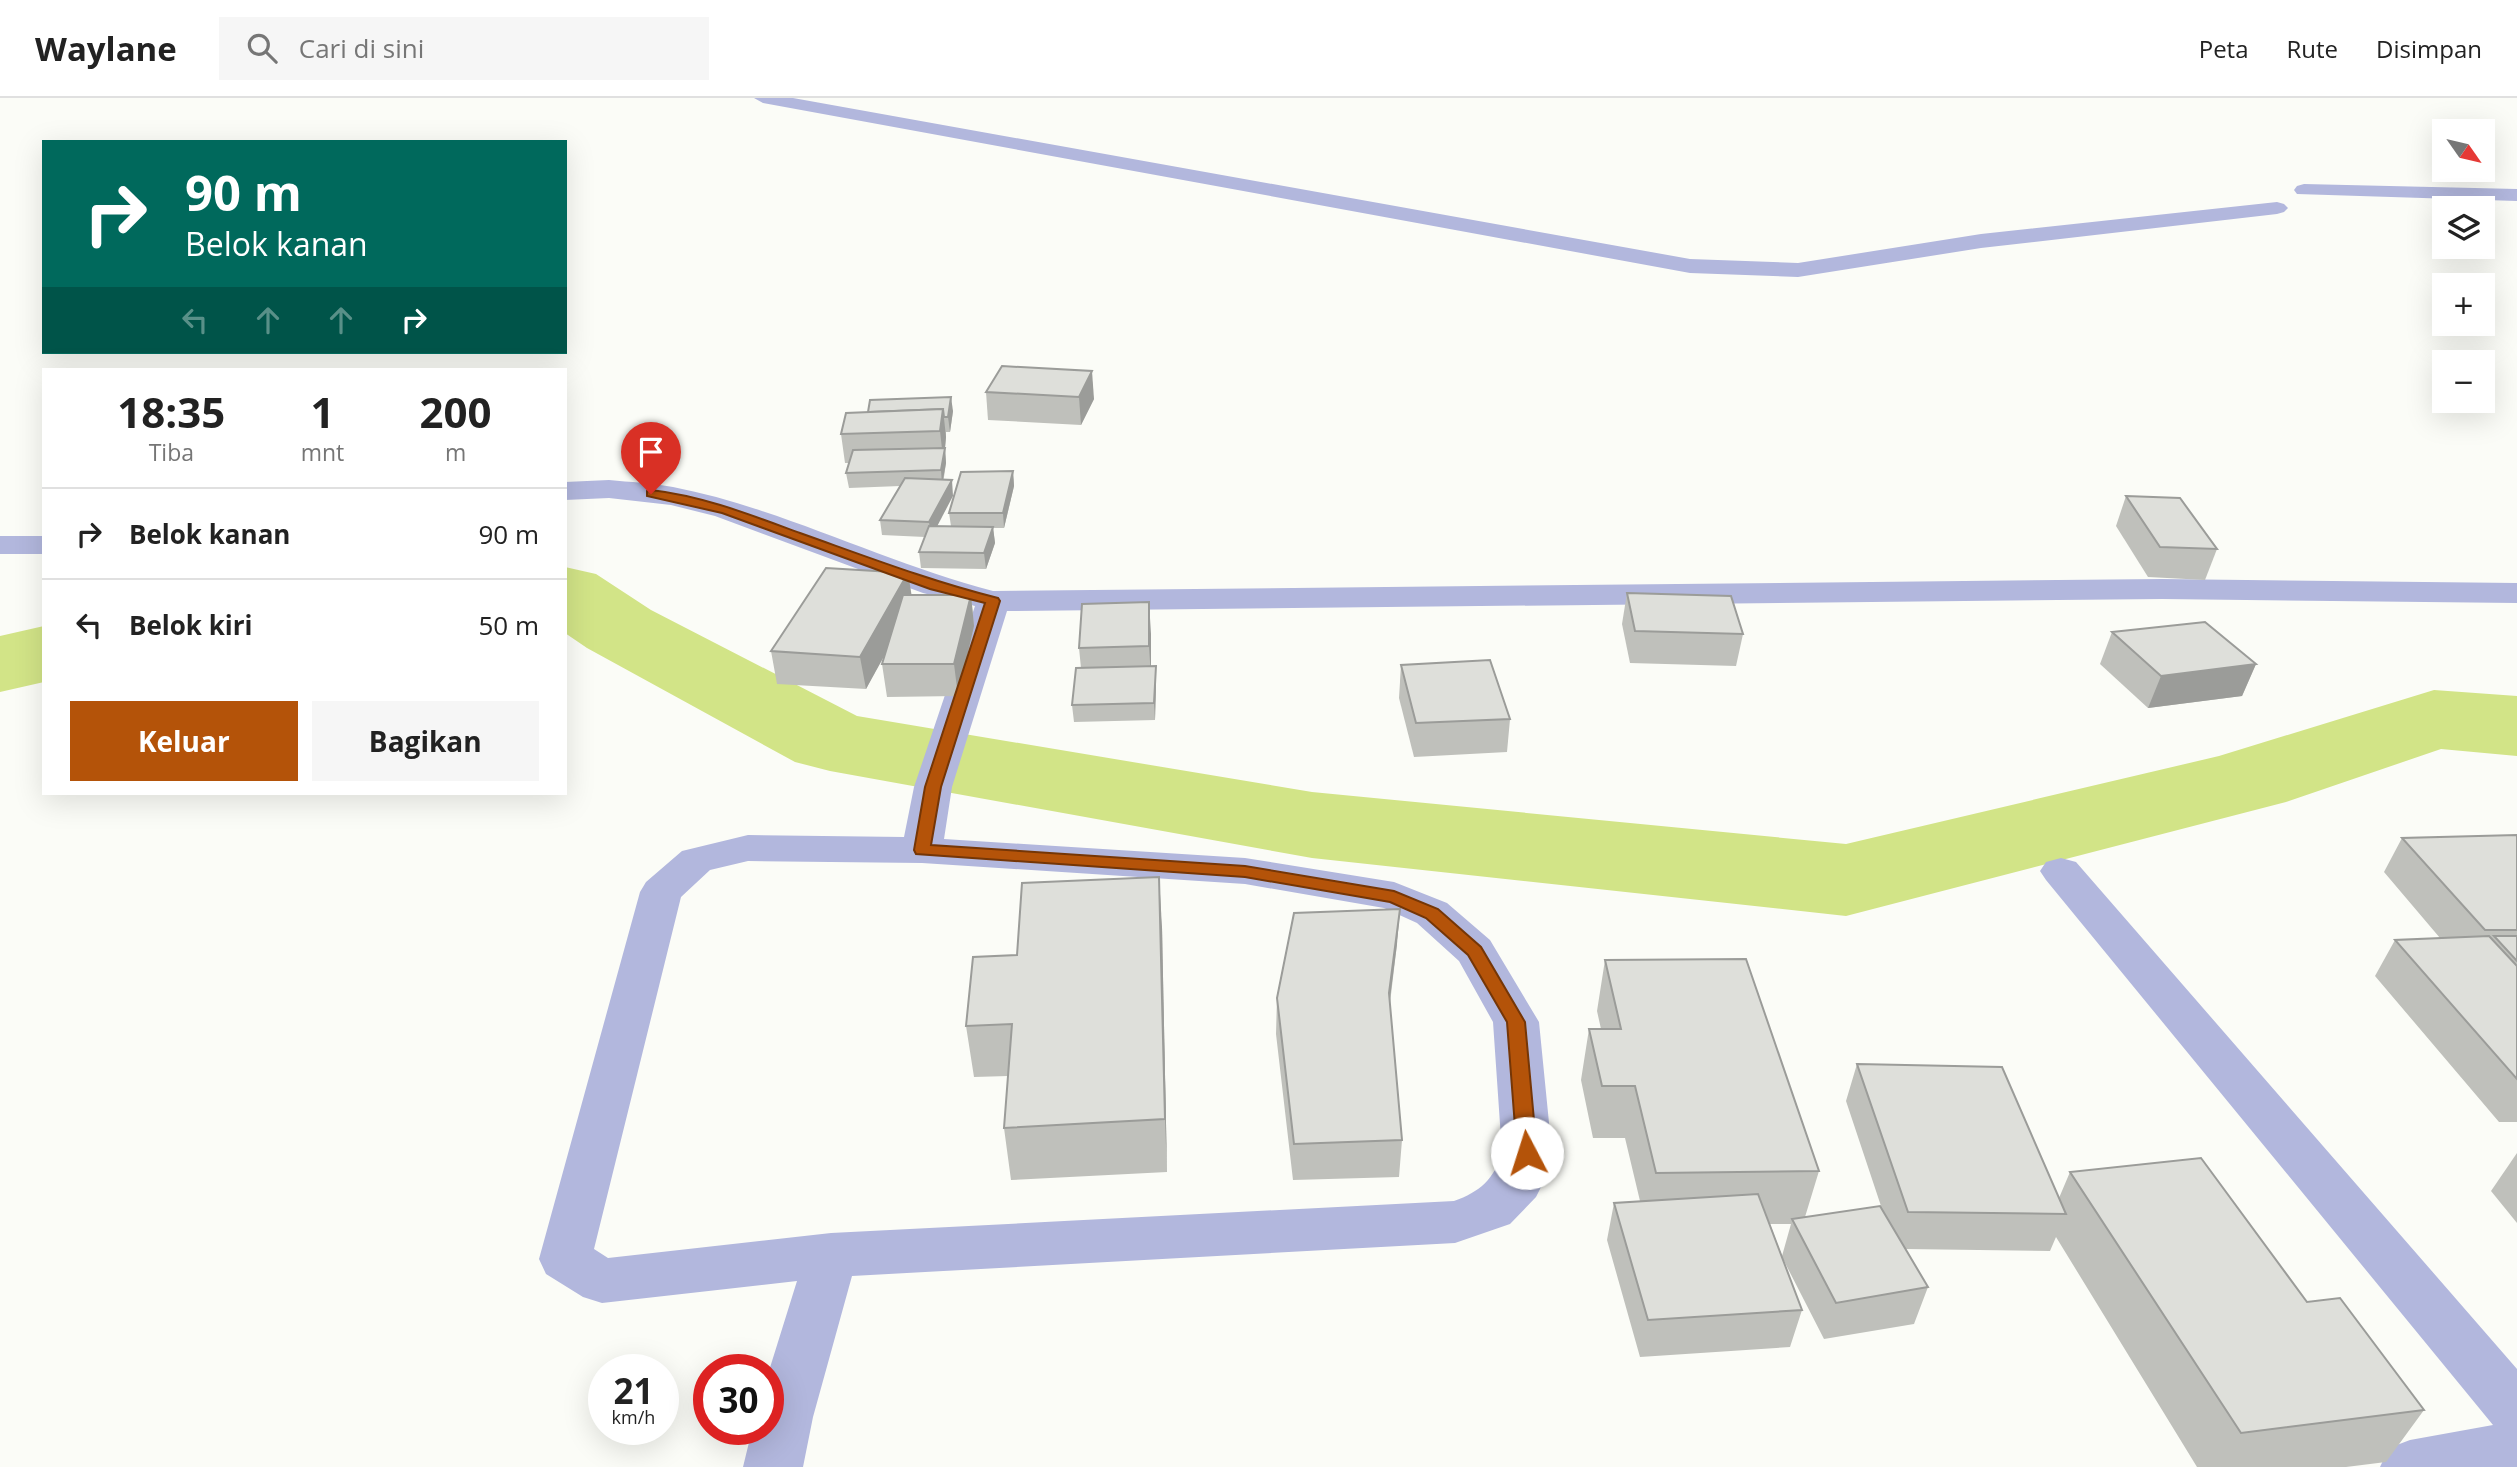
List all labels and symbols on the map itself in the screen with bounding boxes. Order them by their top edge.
north arrow [2432,119,2496,182]
pin [621,422,681,494]
position arrow [1490,1116,1564,1190]
speed limit sign: 30 [693,1354,784,1445]

